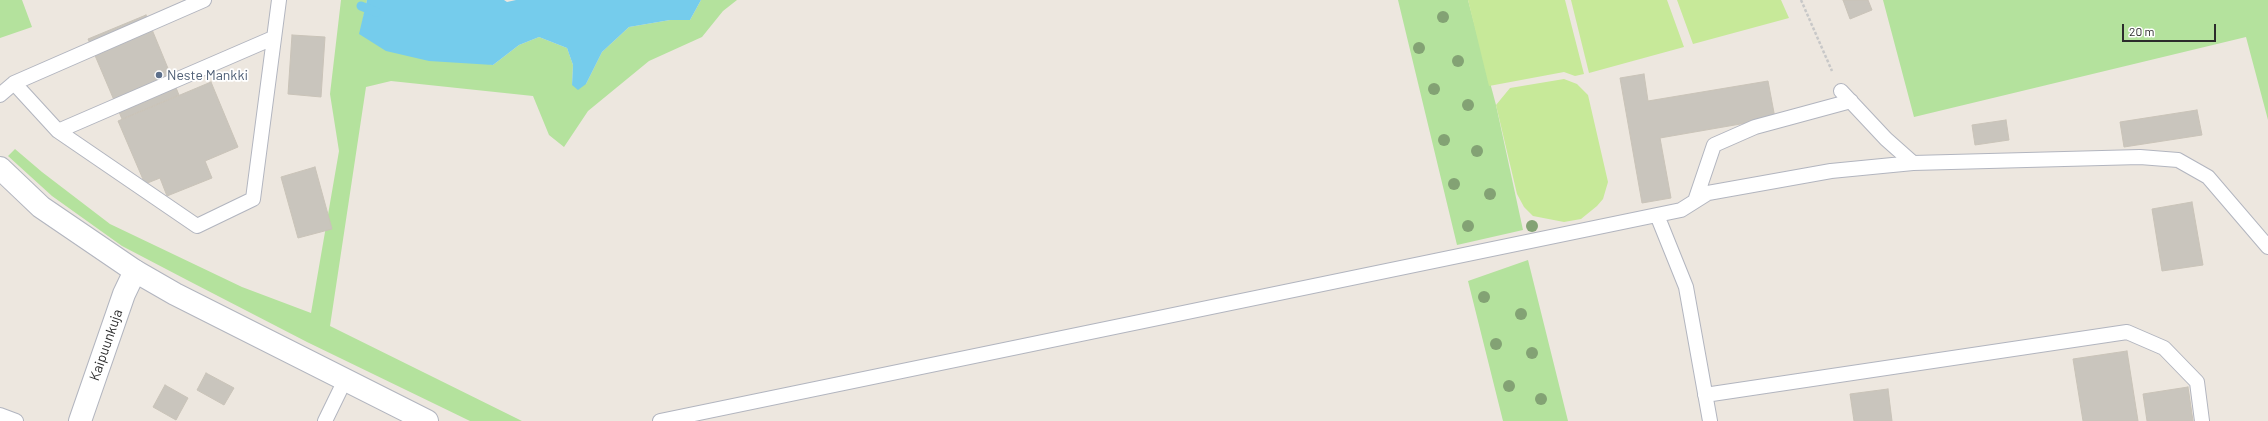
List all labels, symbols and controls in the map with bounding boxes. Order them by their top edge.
scale bar [2124,16,2218,42]
text: 20 m [2129,24,2155,38]
place label: Neste Mankki [167,67,248,83]
marker: Neste Mankki [154,70,164,80]
street label: Kaipuunkuja [86,307,126,383]

